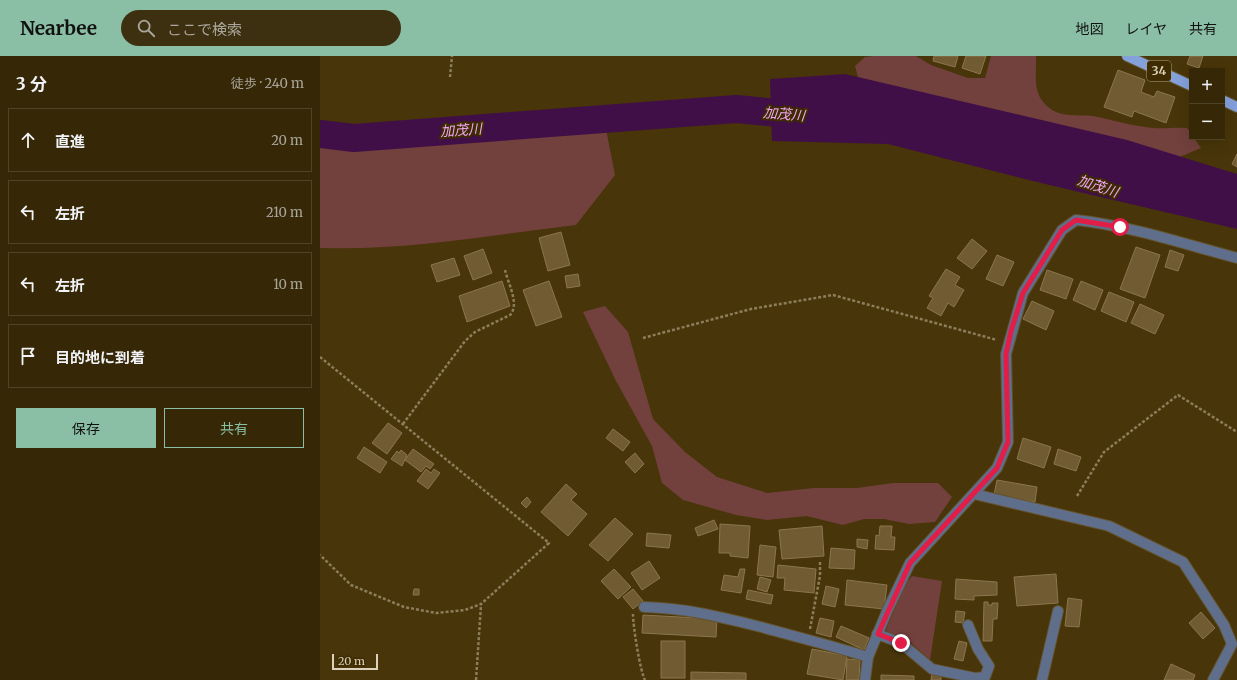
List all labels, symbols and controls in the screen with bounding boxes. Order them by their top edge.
search box [121,10,401,46]
text: Nearbee [20,16,97,40]
icon: search [135,17,157,39]
text: ここで検索 [167,20,242,39]
text: 地図 [1075,20,1103,38]
text: レイヤ [1125,20,1167,38]
text: 共有 [1189,20,1217,38]
road number: 34 [1147,61,1171,81]
map controls [1189,68,1225,140]
button: + [1189,68,1225,104]
text: 3 分 [16,73,47,95]
text: 徒歩 · 240 m [231,75,304,92]
water label: 加茂川 [762,103,808,125]
button: − [1189,104,1225,140]
water label: 加茂川 [439,119,485,140]
icon: ahead [17,129,39,151]
text: 直進 [55,132,85,151]
text: 20 m [271,132,303,149]
water label: 加茂川 [1075,171,1123,202]
icon: left [17,201,39,223]
text: 左折 [55,204,85,223]
text: 210 m [266,204,303,221]
route start [1111,218,1129,236]
icon: left [17,273,39,295]
text: 左折 [55,276,85,295]
text: 10 m [273,276,303,293]
icon: arrive [17,345,39,367]
text: 目的地に到着 [55,348,145,367]
button: 保存 [16,408,156,448]
button: 共有 [164,408,304,448]
route end [892,634,910,652]
scale bar [332,652,378,671]
text: 20 m [338,654,365,668]

